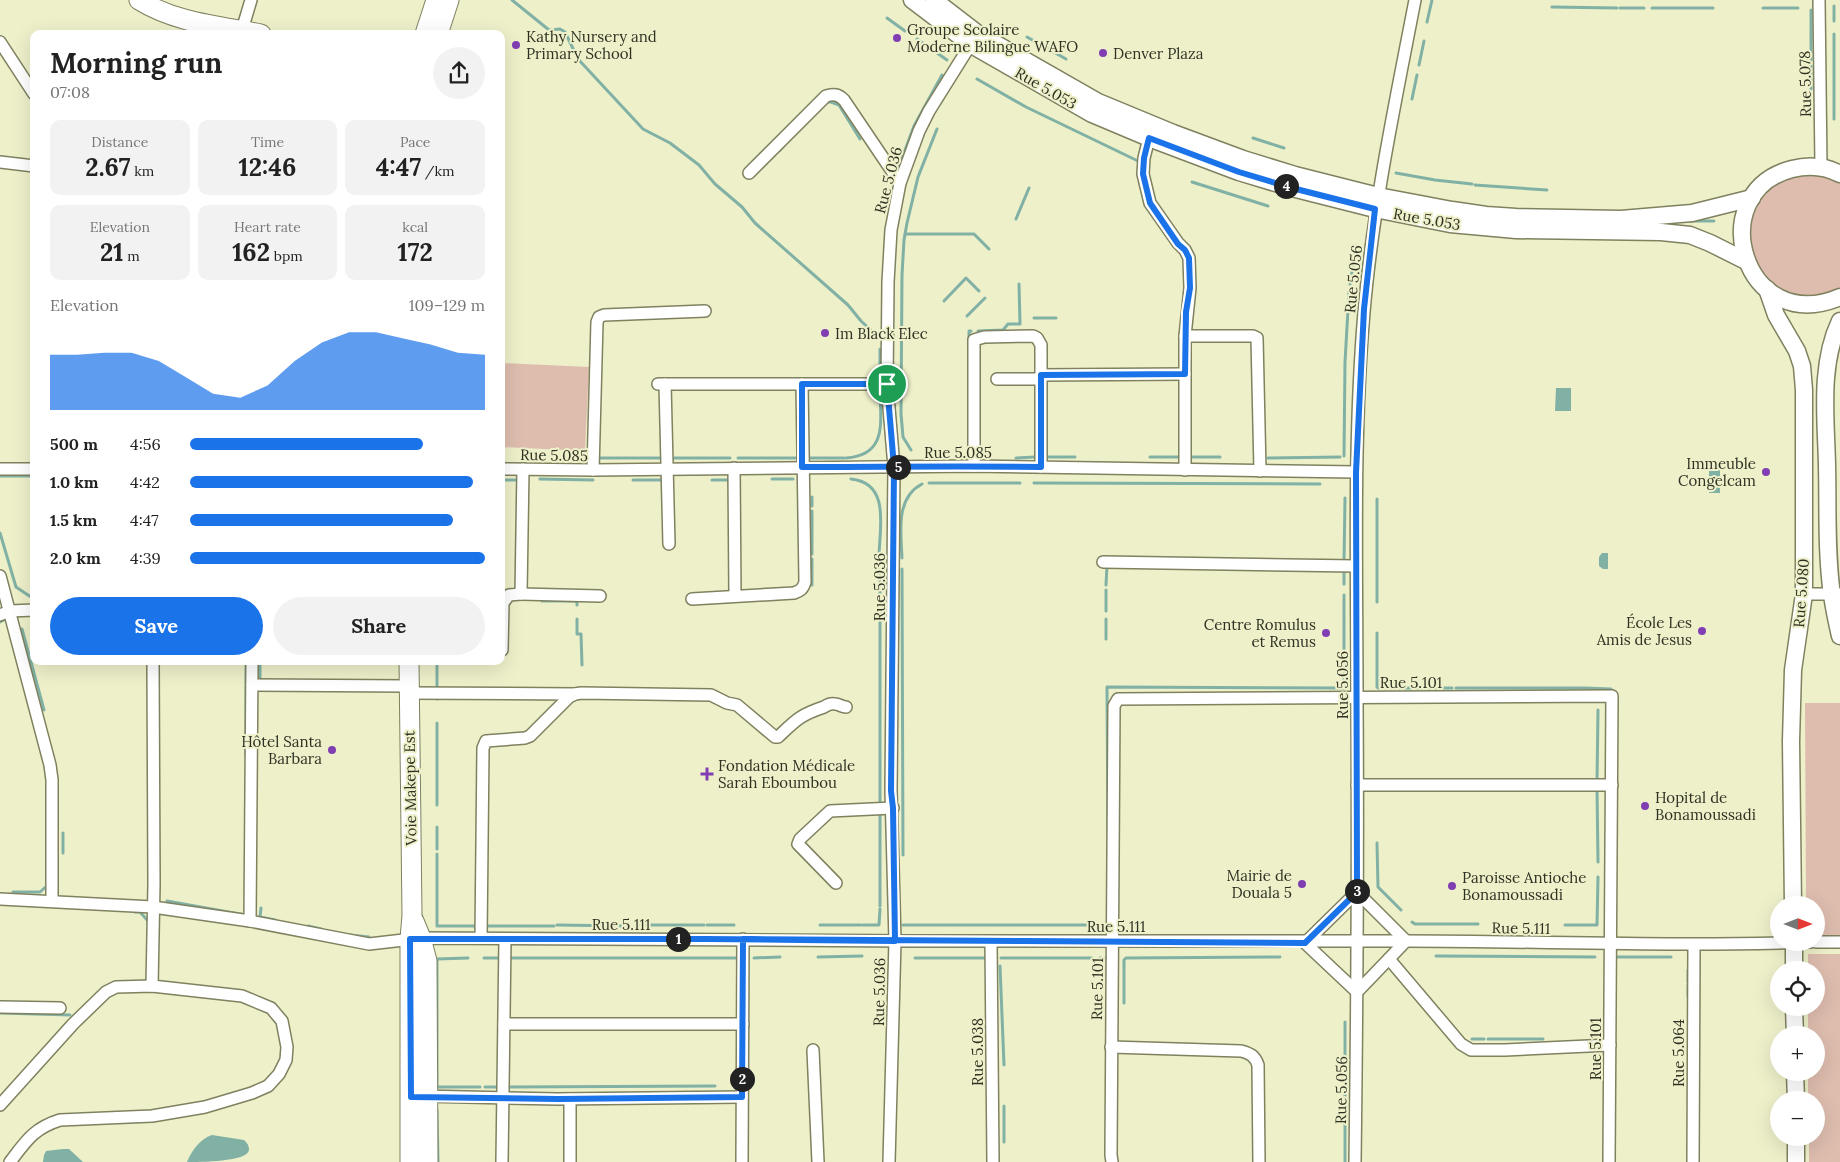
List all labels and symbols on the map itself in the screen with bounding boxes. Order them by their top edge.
place label: Groupe Scolaire Moderne Bilingue WAFO [907,20,1078,56]
place label: Kathy Nursery and Primary School [526,27,657,63]
marker: Groupe Scolaire Moderne Bilingue WAFO [891,32,903,44]
marker: Kathy Nursery and Primary School [510,39,522,51]
place label: Denver Plaza [1113,44,1204,63]
marker: Denver Plaza [1097,47,1109,59]
street label: Rue 5.078 [1795,51,1815,117]
street label: Rue 5.053 [1012,63,1080,113]
street label: Rue 5.036 [870,144,906,216]
pin: 4 [1274,174,1298,198]
street label: Rue 5.053 [1392,204,1462,234]
street label: Rue 5.056 [1340,244,1366,314]
place label: Im Black Elec [835,324,928,343]
marker: Im Black Elec [819,327,831,339]
pin [866,363,908,405]
street label: Rue 5.085 [924,443,992,462]
street label: Rue 5.085 [520,445,588,465]
pin: 5 [886,454,910,480]
place label: Immeuble Congelcam [1678,454,1756,490]
marker: Immeuble Congelcam [1760,466,1772,478]
street label: Rue 5.036 [870,553,889,621]
street label: Rue 5.080 [1789,558,1813,628]
place label: École Les Amis de Jesus [1596,613,1692,649]
place label: Centre Romulus et Remus [1204,615,1316,651]
marker: École Les Amis de Jesus [1696,625,1708,637]
marker: Centre Romulus et Remus [1320,627,1332,639]
street label: Rue 5.056 [1333,651,1352,719]
street label: Rue 5.101 [1380,673,1442,692]
street label: Voie Makepe Est [399,730,421,847]
place label: Hôtel Santa Barbara [241,732,322,768]
marker: Hôtel Santa Barbara [326,744,338,756]
place label: Fondation Médicale Sarah Eboumbou [718,756,855,792]
marker: Fondation Médicale Sarah Eboumbou [700,767,714,781]
place label: Hopital de Bonamoussadi [1655,788,1756,824]
marker: Hopital de Bonamoussadi [1639,800,1651,812]
place label: Mairie de Douala 5 [1226,866,1292,902]
place label: Paroisse Antioche Bonamoussadi [1462,868,1586,904]
marker: Mairie de Douala 5 [1296,878,1308,890]
pin: 3 [1344,878,1370,904]
marker: Paroisse Antioche Bonamoussadi [1446,880,1458,892]
north arrow [1770,896,1825,951]
street label: Rue 5.111 [592,915,650,934]
street label: Rue 5.111 [1087,917,1145,936]
street label: Rue 5.111 [1491,918,1551,938]
pin: 1 [666,926,690,952]
street label: Rue 5.036 [869,958,889,1026]
street label: Rue 5.101 [1087,958,1107,1020]
street label: Rue 5.038 [968,1018,987,1086]
street label: Rue 5.101 [1586,1018,1605,1080]
street label: Rue 5.064 [1669,1019,1688,1087]
street label: Rue 5.056 [1331,1056,1351,1124]
pin: 2 [730,1066,754,1092]

